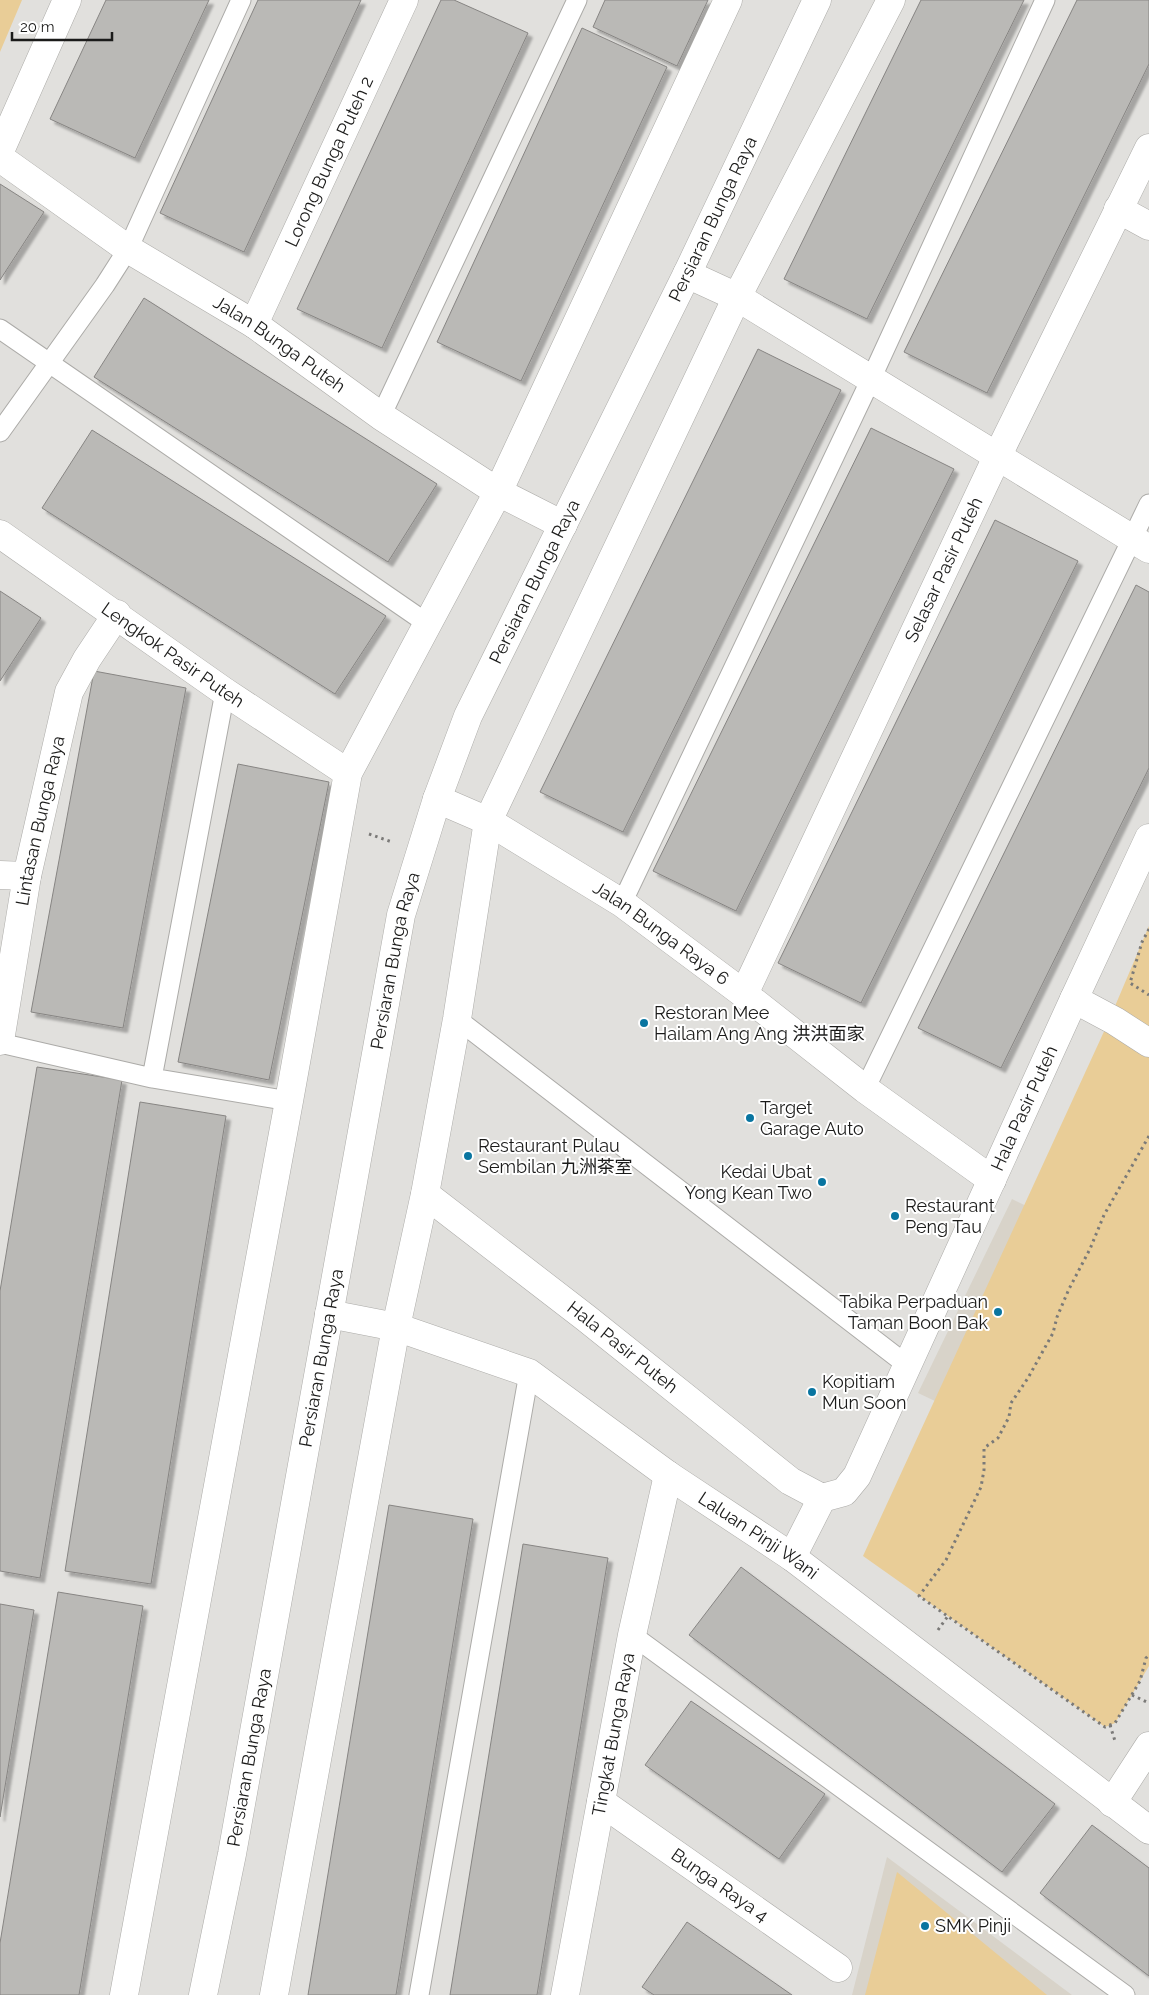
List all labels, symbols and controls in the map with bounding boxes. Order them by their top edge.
scale bar [12,10,112,42]
text: 20 m [20,18,55,36]
street label: Lorong Bunga Puteh 2 [280,73,377,250]
street label: Persiaran Bunga Raya [664,133,761,305]
street label: Jalan Bunga Puteh [210,291,350,397]
street label: Selasar Pasir Puteh [900,494,987,646]
street label: Persiaran Bunga Raya [485,496,584,667]
street label: Lengkok Pasir Puteh [98,598,248,712]
street label: Lintasan Bunga Raya [11,734,69,907]
street label: Persiaran Bunga Raya [366,869,424,1051]
street label: Jalan Bunga Raya 6 [589,877,734,989]
place label: Restoran Mee Hailam Ang Ang 洪洪面家 [654,1002,864,1044]
marker: Restoran Mee Hailam Ang Ang 洪洪面家 [638,1017,650,1029]
street label: Hala Pasir Puteh [986,1042,1061,1174]
place label: Target Garage Auto [760,1097,864,1139]
marker: Target Garage Auto [744,1112,756,1124]
place label: Restaurant Pulau Sembilan 九洲茶室 [478,1135,633,1177]
marker: Restaurant Pulau Sembilan 九洲茶室 [462,1150,474,1162]
place label: Kedai Ubat Yong Kean Two [685,1161,812,1203]
marker: Kedai Ubat Yong Kean Two [816,1176,828,1188]
place label: Restaurant Peng Tau [905,1195,995,1237]
marker: Restaurant Peng Tau [889,1210,901,1222]
street label: Persiaran Bunga Raya [294,1267,347,1449]
place label: Tabika Perpaduan Taman Boon Bak [839,1291,988,1333]
street label: Hala Pasir Puteh [563,1297,682,1397]
marker: Tabika Perpaduan Taman Boon Bak [992,1306,1004,1318]
place label: Kopitiam Mun Soon [822,1371,906,1413]
marker: Kopitiam Mun Soon [806,1386,818,1398]
street label: Laluan Pinji Wani [694,1487,823,1583]
street label: Tingkat Bunga Raya [588,1651,638,1818]
street label: Persiaran Bunga Raya [223,1667,275,1848]
street label: Bunga Raya 4 [667,1844,773,1926]
place label: SMK Pinji [935,1915,1011,1936]
marker: SMK Pinji [919,1920,931,1932]

